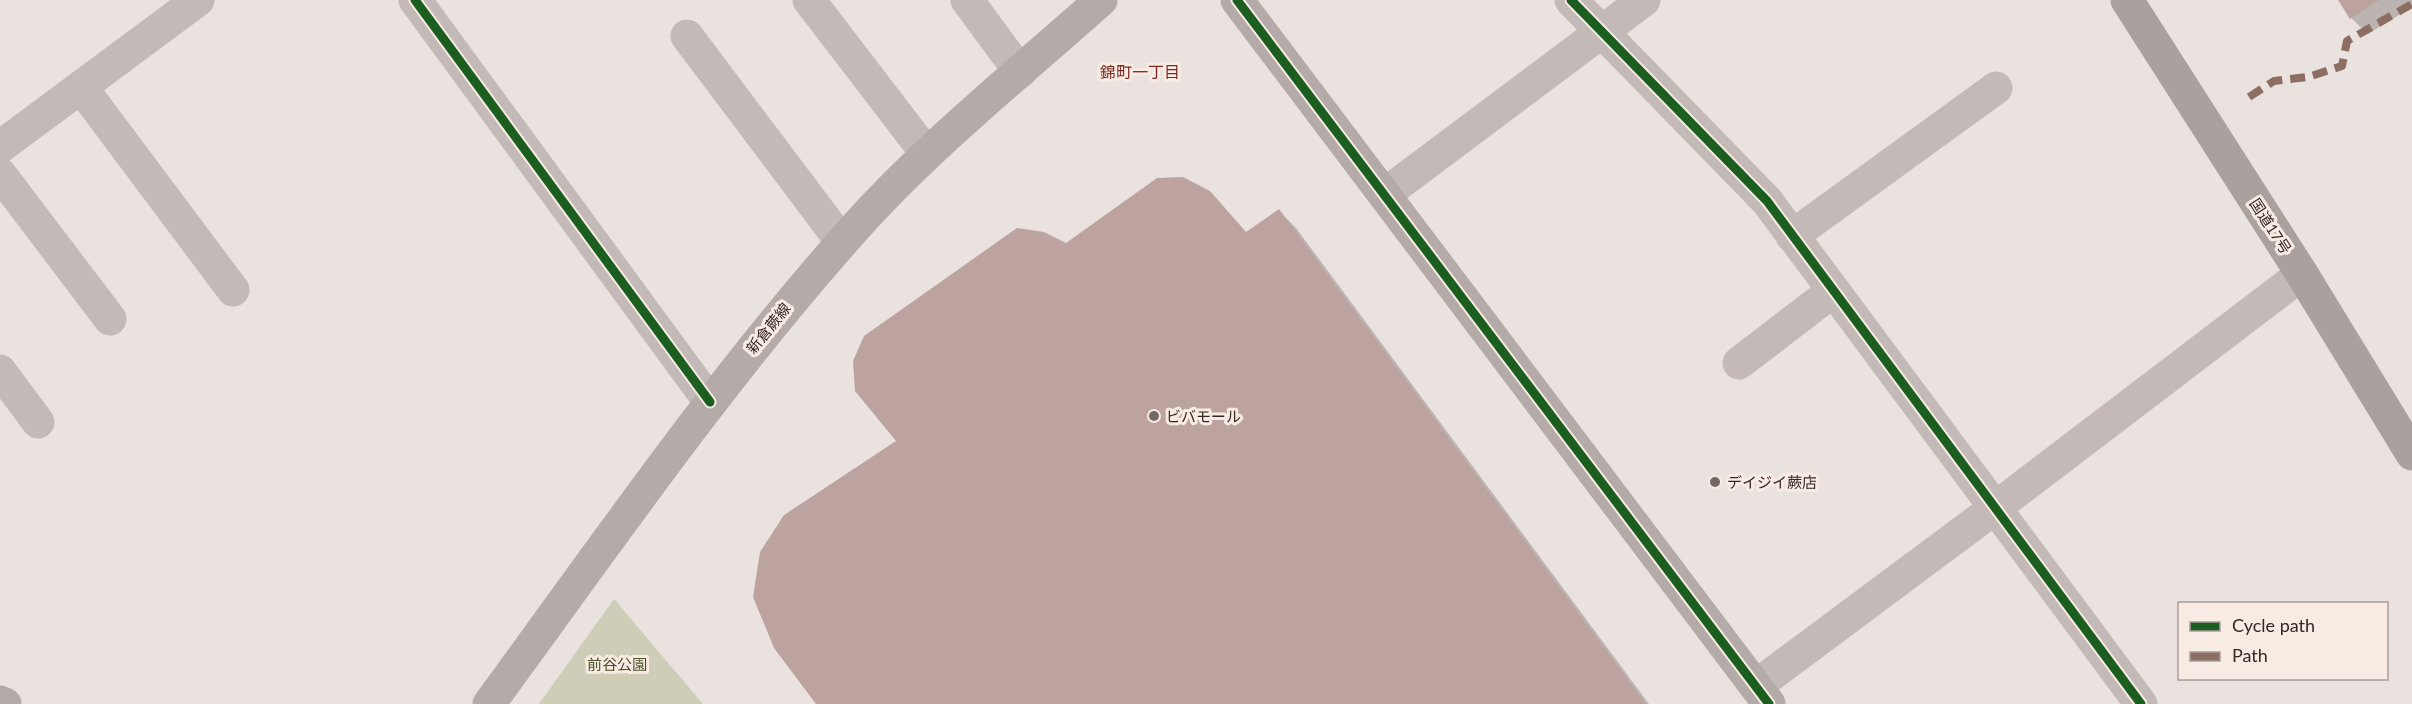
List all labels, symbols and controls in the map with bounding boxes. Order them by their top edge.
district label: 錦町一丁目 [1100,62,1180,81]
street label: 国道17号 [2246,195,2296,257]
street label: 新倉蕨線 [742,299,794,357]
place label: ビバモール [1166,407,1241,425]
marker: ビバモール [1147,409,1161,423]
place label: デイジイ蕨店 [1727,473,1817,491]
marker: デイジイ蕨店 [1708,475,1722,489]
legend [2178,602,2388,680]
text: Cycle path [2232,614,2315,636]
text: Path [2232,644,2268,666]
park label: 前谷公園 [587,655,647,673]

